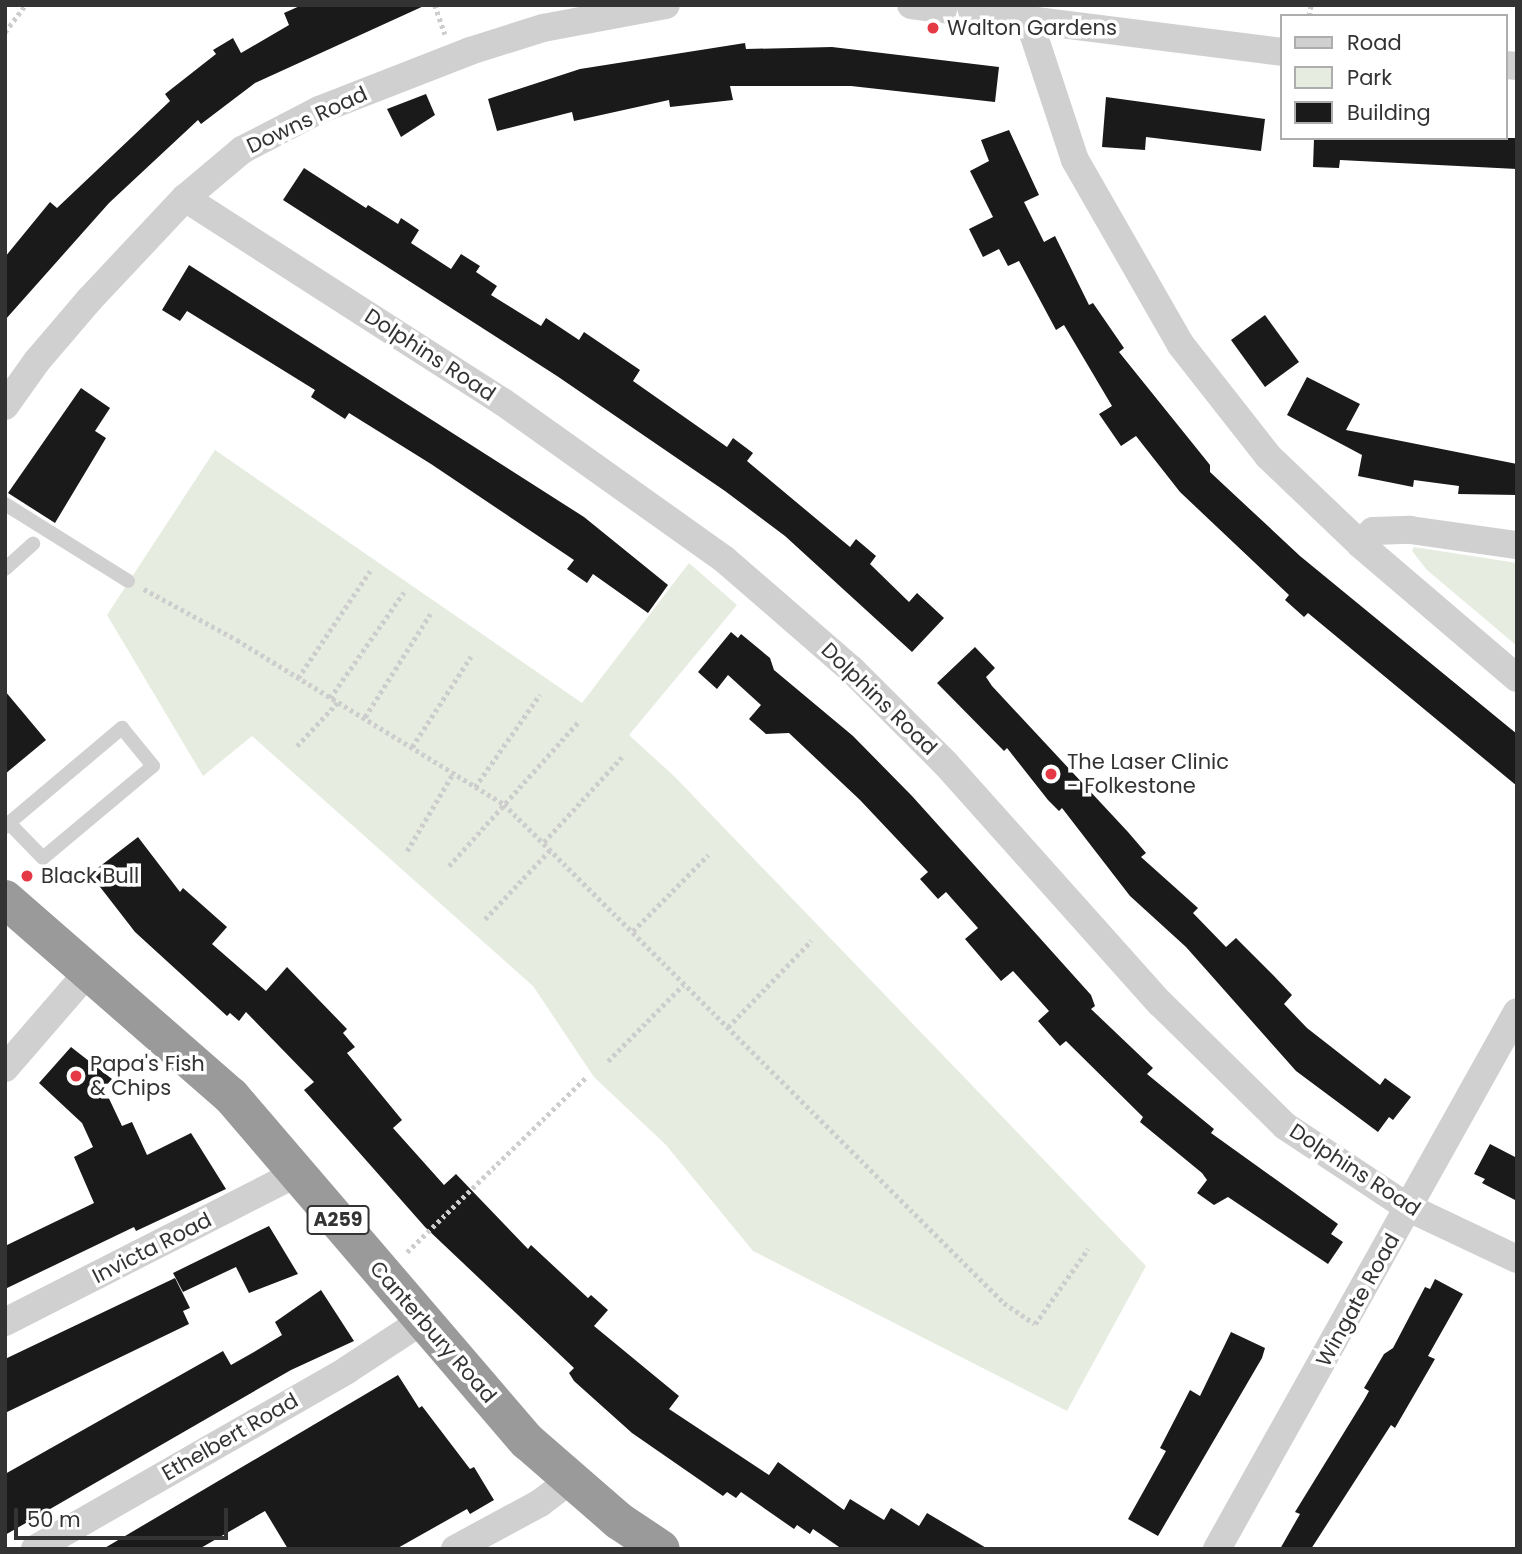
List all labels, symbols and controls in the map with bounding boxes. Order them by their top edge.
legend [1280,14,1508,140]
place label: Walton Gardens [947,15,1117,41]
marker: Walton Gardens [925,20,941,36]
text: Road [1347,28,1402,57]
text: Park [1347,63,1392,92]
street label: Downs Road [243,81,371,159]
text: Building [1347,98,1431,127]
street label: Dolphins Road [360,303,500,407]
street label: Dolphins Road [816,638,942,760]
place label: The Laser Clinic - Folkestone [1067,749,1229,799]
marker: The Laser Clinic - Folkestone [1041,764,1061,784]
place label: Black Bull [41,863,139,889]
marker: Black Bull [19,868,35,884]
place label: Papa's Fish & Chips [90,1051,205,1101]
marker: Papa's Fish & Chips [68,1068,84,1084]
street label: Dolphins Road [1285,1118,1425,1222]
road number: A259 [306,1204,370,1236]
street label: Invicta Road [88,1207,216,1289]
street label: Wingate Road [1311,1229,1405,1371]
street label: Canterbury Road [364,1256,502,1408]
street label: Ethelbert Road [157,1388,303,1486]
scale bar [18,1494,231,1538]
text: 50 m [27,1505,81,1534]

